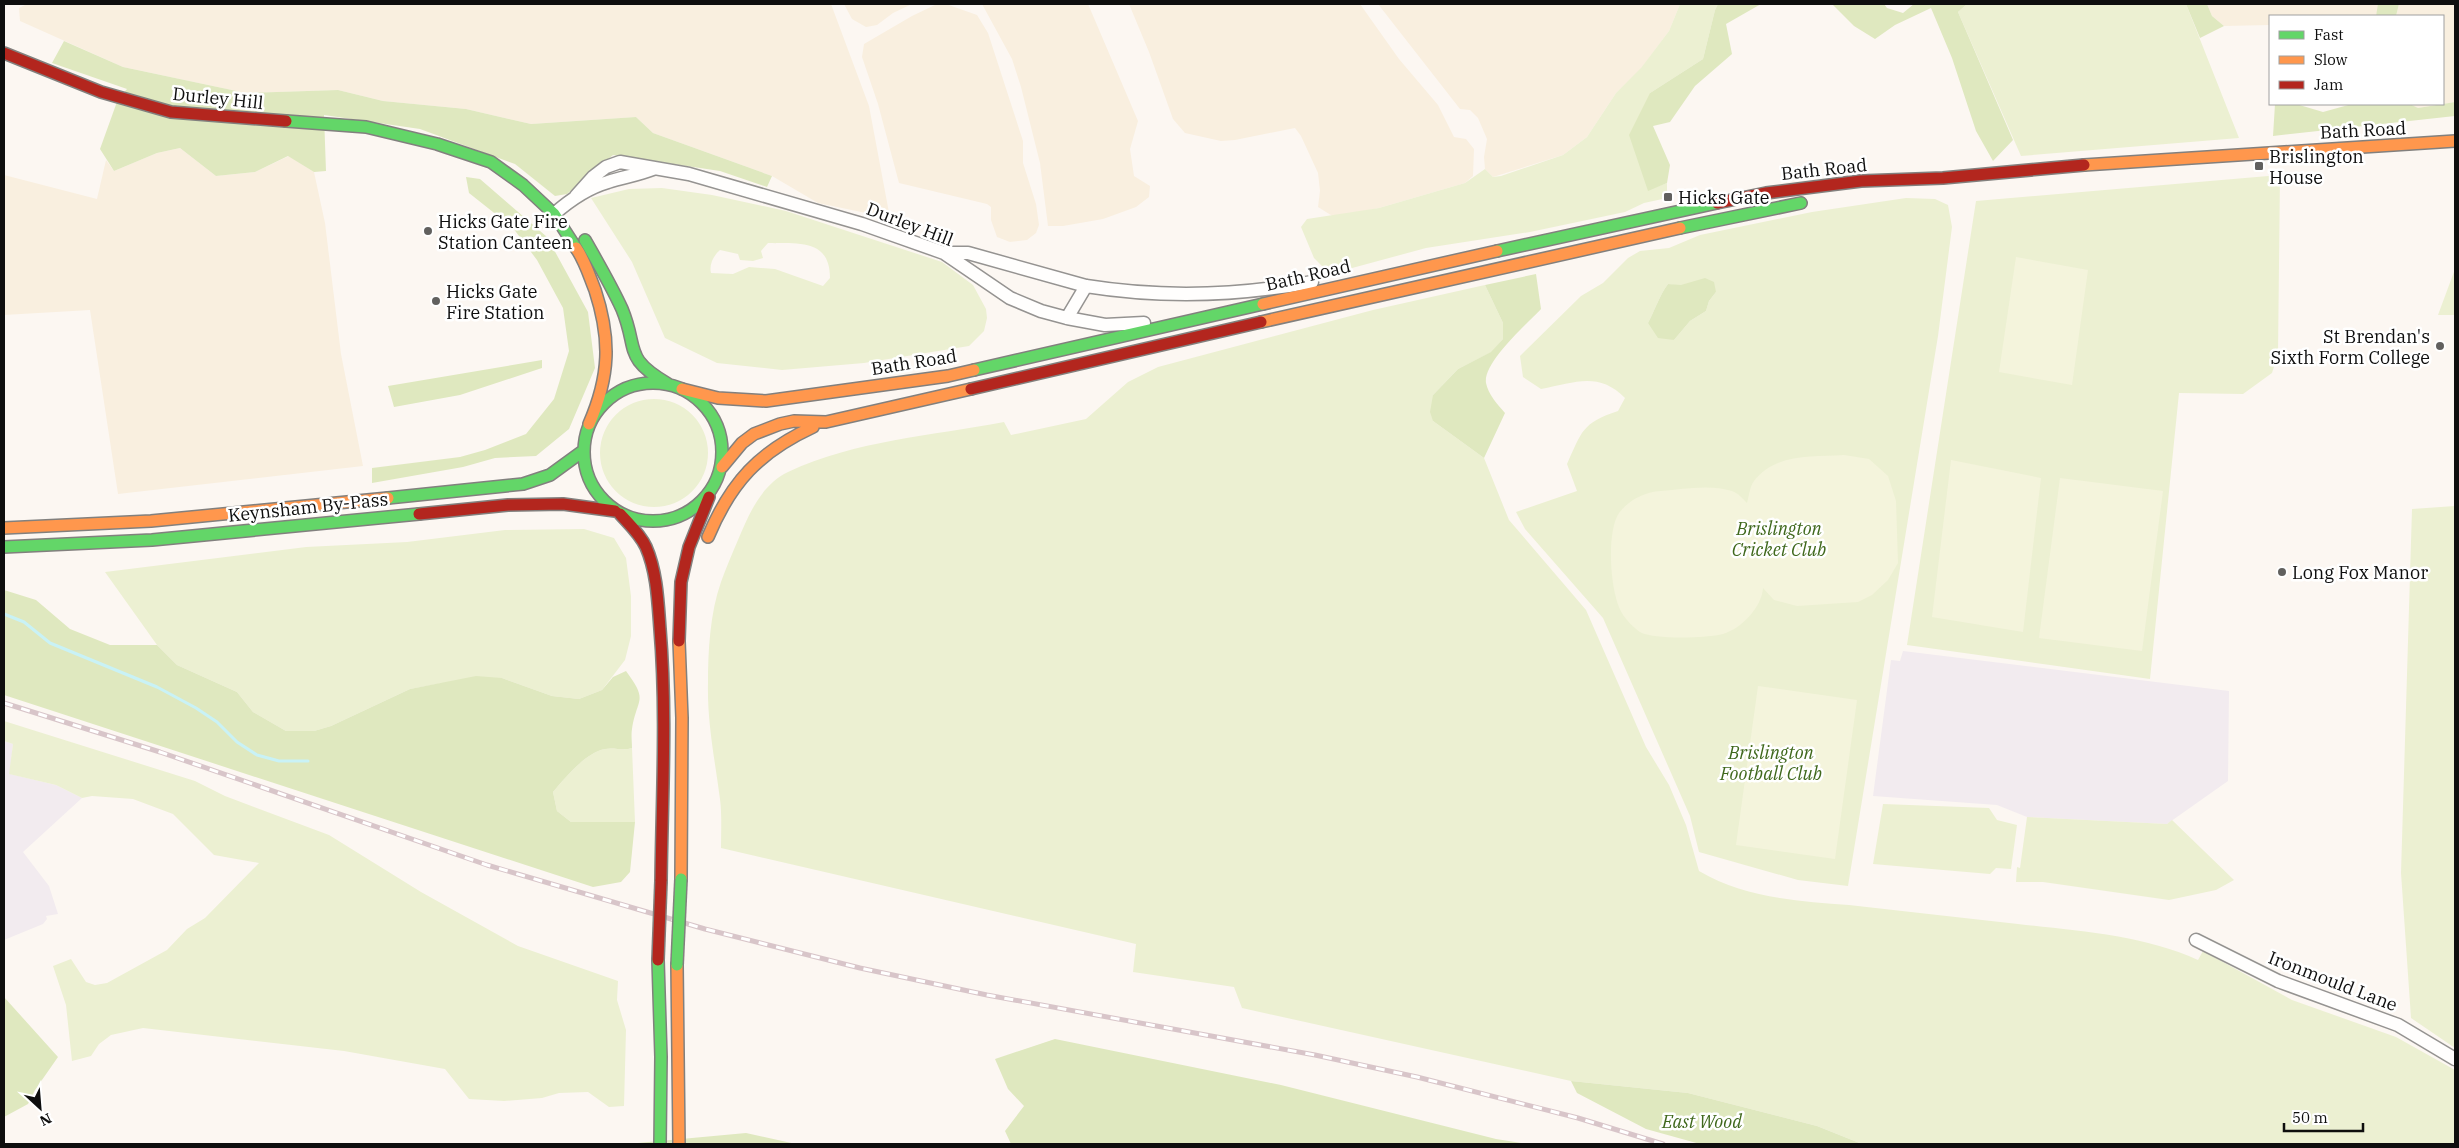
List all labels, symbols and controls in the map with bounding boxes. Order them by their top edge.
legend [2269,15,2444,105]
text: Fast [2314,25,2344,44]
text: Slow [2314,50,2348,69]
text: Jam [2314,75,2343,94]
street label: Durley Hill [171,82,265,114]
street label: Bath Road [2319,116,2407,144]
place label: Brislington House [2269,145,2364,189]
street label: Bath Road [1780,153,1868,185]
marker: Brislington House [2253,160,2265,172]
place label: Hicks Gate [1678,186,1769,209]
marker: Hicks Gate [1662,191,1674,203]
street label: Durley Hill [863,197,957,251]
place label: Hicks Gate Fire Station Canteen [438,210,572,254]
marker: Hicks Gate Fire Station Canteen [422,225,434,237]
street label: Bath Road [1263,254,1353,296]
place label: Hicks Gate Fire Station [446,280,545,324]
marker: Hicks Gate Fire Station [430,295,442,307]
place label: St Brendan's Sixth Form College [2270,325,2430,369]
marker: St Brendan's Sixth Form College [2434,340,2446,352]
street label: Bath Road [870,344,959,380]
street label: Keynsham By-Pass [227,487,389,527]
park label: Brislington Cricket Club [1732,517,1826,561]
place label: Long Fox Manor [2292,561,2428,584]
marker: Long Fox Manor [2276,566,2288,578]
park label: Brislington Football Club [1719,741,1822,785]
street label: Ironmould Lane [2265,946,2401,1016]
north arrow [15,1083,65,1133]
scale bar [2284,1100,2363,1132]
text: 50 m [2292,1108,2328,1127]
text: N [37,1109,55,1130]
park label: East Wood [1661,1110,1742,1133]

